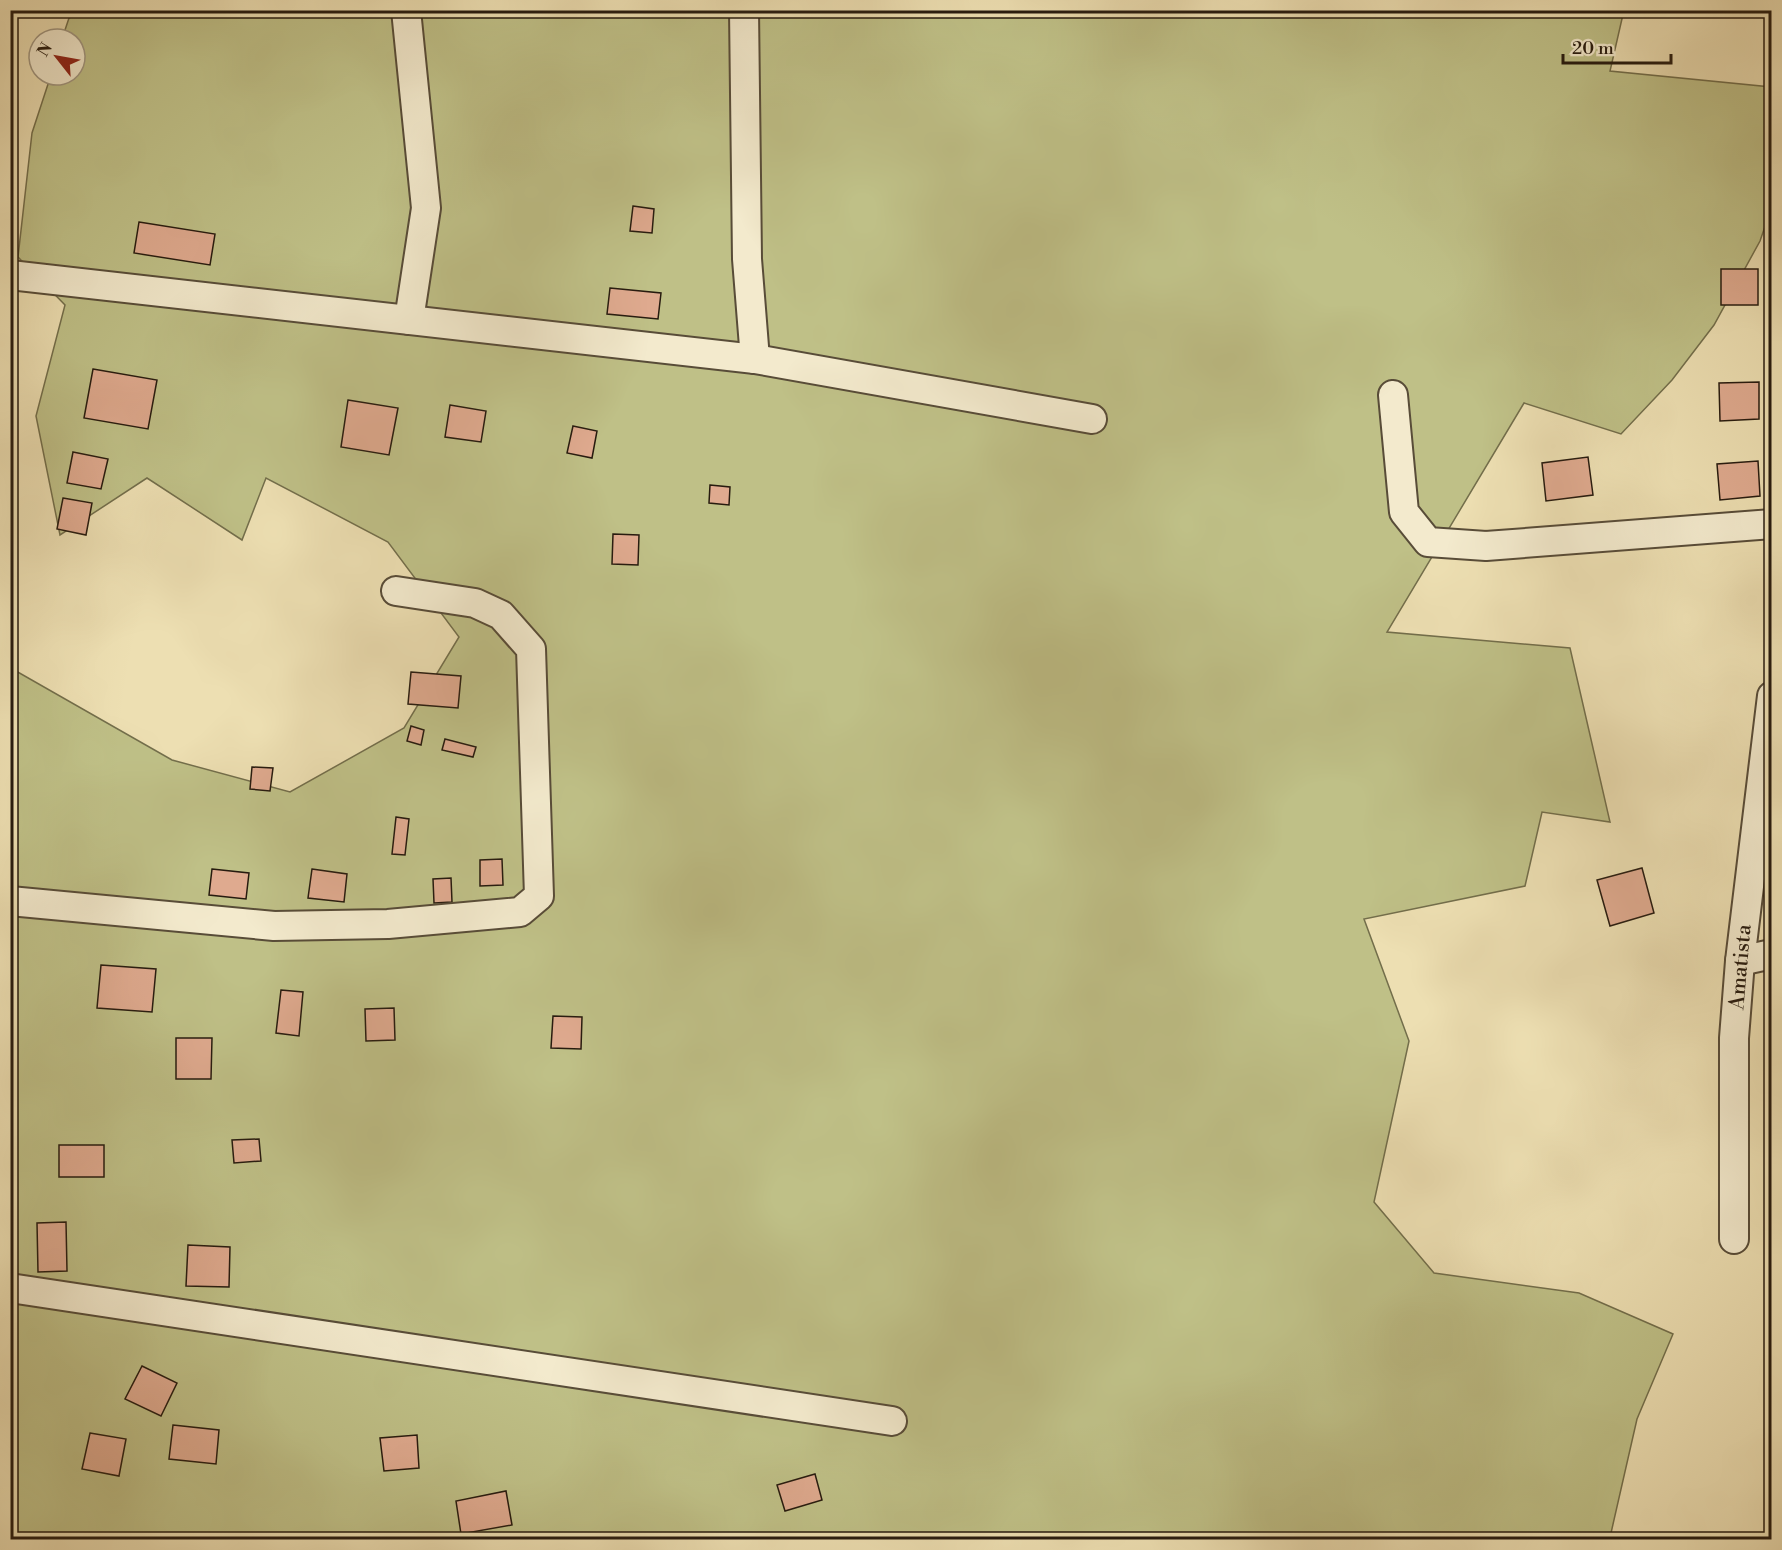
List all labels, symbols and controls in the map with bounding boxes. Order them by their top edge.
north arrow [27,27,87,87]
scale bar [1563,27,1671,65]
text: 20 m [1572,37,1614,60]
text: N [33,39,57,60]
street label: Amatista [1724,923,1758,1012]

